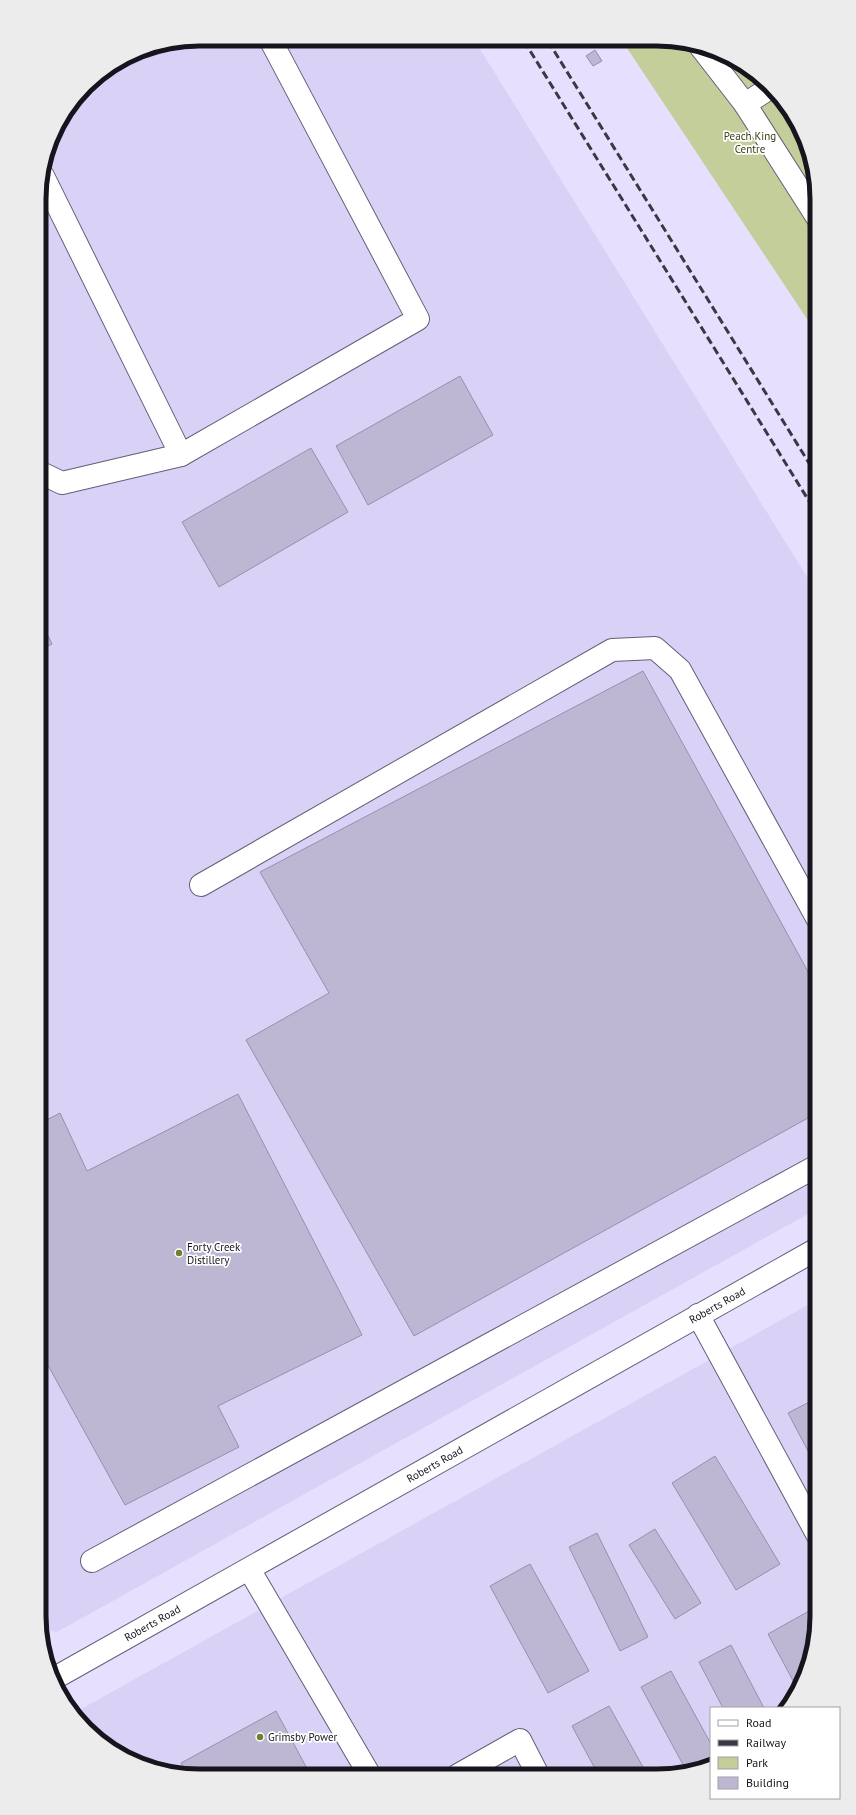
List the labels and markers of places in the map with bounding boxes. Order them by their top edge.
place label: Forty Creek Distillery [187,1240,241,1267]
marker: Forty Creek Distillery [174,1248,184,1258]
place label: Grimsby Power [268,1730,338,1744]
marker: Grimsby Power [255,1732,265,1742]

